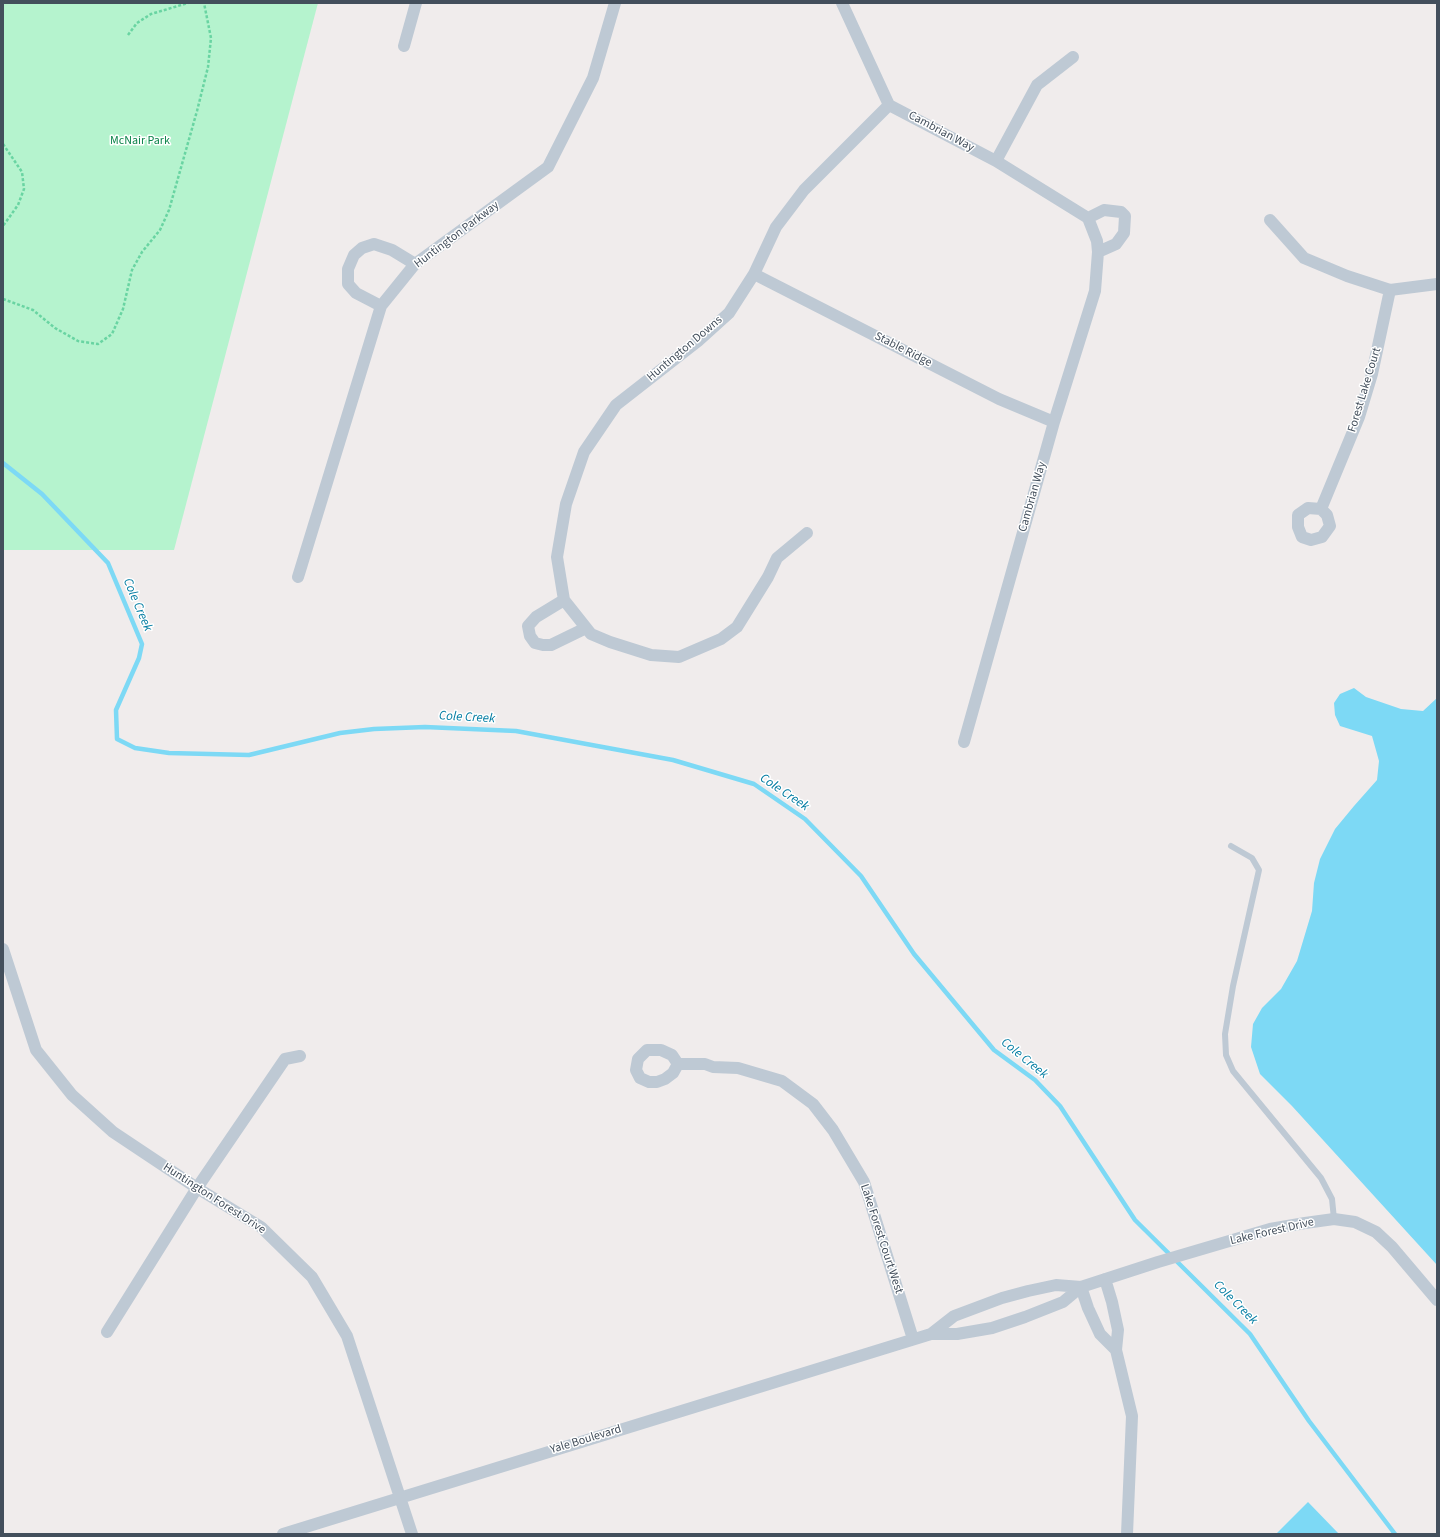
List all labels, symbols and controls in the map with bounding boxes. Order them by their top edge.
street label: Cambrian Way [906,109,976,155]
park label: McNair Park [110,134,170,148]
street label: Huntington Parkway [412,198,502,272]
street label: Huntington Downs [644,313,726,385]
street label: Stable Ridge [872,329,934,371]
street label: Forest Lake Court [1345,346,1385,434]
street label: Cambrian Way [1016,460,1050,534]
water label: Cole Creek [119,576,155,634]
water label: Cole Creek [439,709,495,727]
water label: Cole Creek [756,771,812,815]
water label: Cole Creek [997,1035,1051,1083]
street label: Huntington Forest Drive [160,1160,268,1238]
street label: Lake Forest Court West [857,1182,905,1296]
street label: Lake Forest Drive [1229,1215,1315,1249]
water label: Cole Creek [1210,1278,1260,1328]
street label: Yale Boulevard [549,1422,623,1458]

